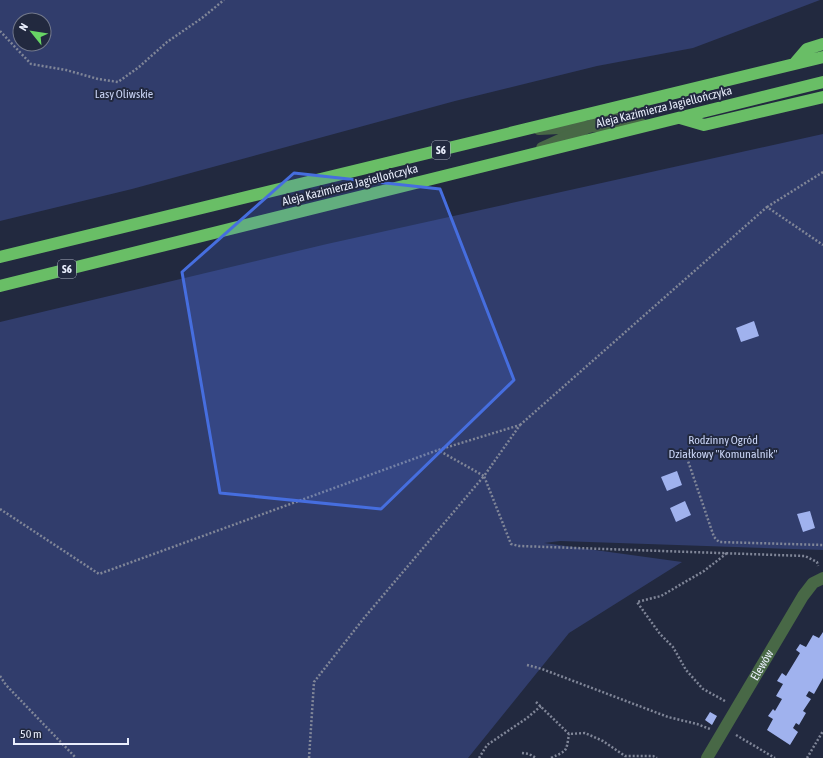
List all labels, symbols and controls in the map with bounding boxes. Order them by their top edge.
north arrow [12,12,52,52]
text: N [17,21,30,33]
street label: Aleja Kazimierza Jagiellończyka [595,83,733,131]
park label: Lasy Oliwskie [95,87,153,101]
road number: S6 [432,141,450,159]
street label: Aleja Kazimierza Jagiellończyka [281,161,419,209]
road number: S6 [58,260,76,278]
park label: Rodzinny Ogród Działkowy "Komunalnik" [669,433,778,461]
street label: Elewów [748,647,777,683]
scale bar [14,720,128,746]
text: 50 m [20,727,42,741]

